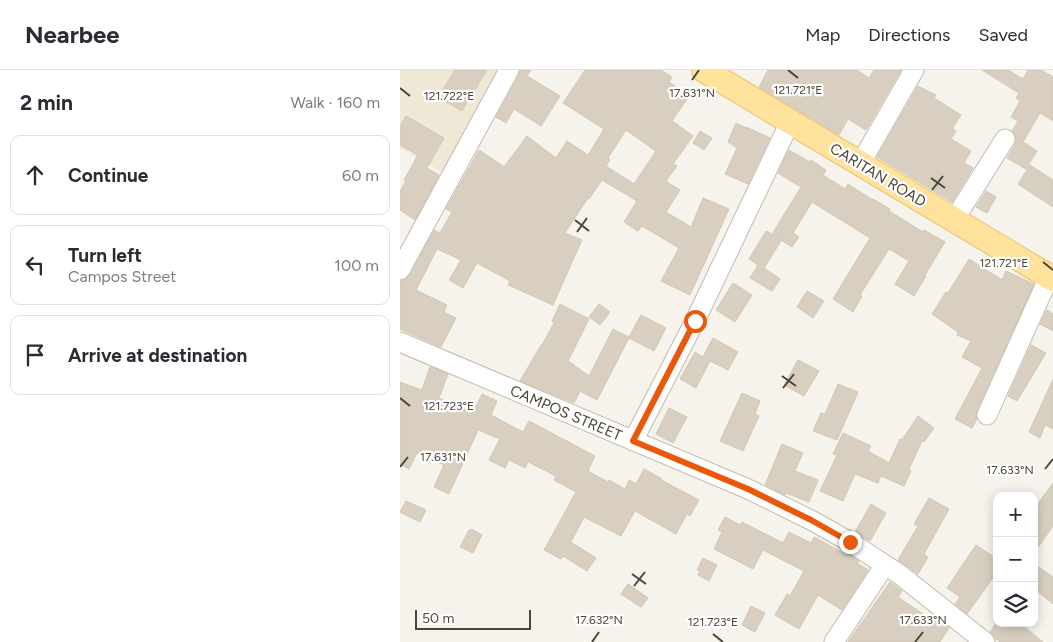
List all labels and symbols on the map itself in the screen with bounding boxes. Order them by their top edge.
text: 121.721°E [774,83,822,97]
text: 17.631°N [669,86,715,100]
text: 121.722°E [424,89,474,103]
street label: CARITAN ROAD [827,139,929,211]
text: 121.721°E [980,256,1028,270]
route start [684,310,707,333]
street label: CAMPOS STREET [507,381,625,445]
text: 121.723°E [424,399,474,413]
text: 17.631°N [420,450,466,464]
text: 17.633°N [986,463,1034,477]
route end [839,531,862,554]
scale bar [415,607,531,630]
text: 17.632°N [575,613,623,627]
text: 17.633°N [899,613,947,627]
text: 121.723°E [688,615,738,629]

